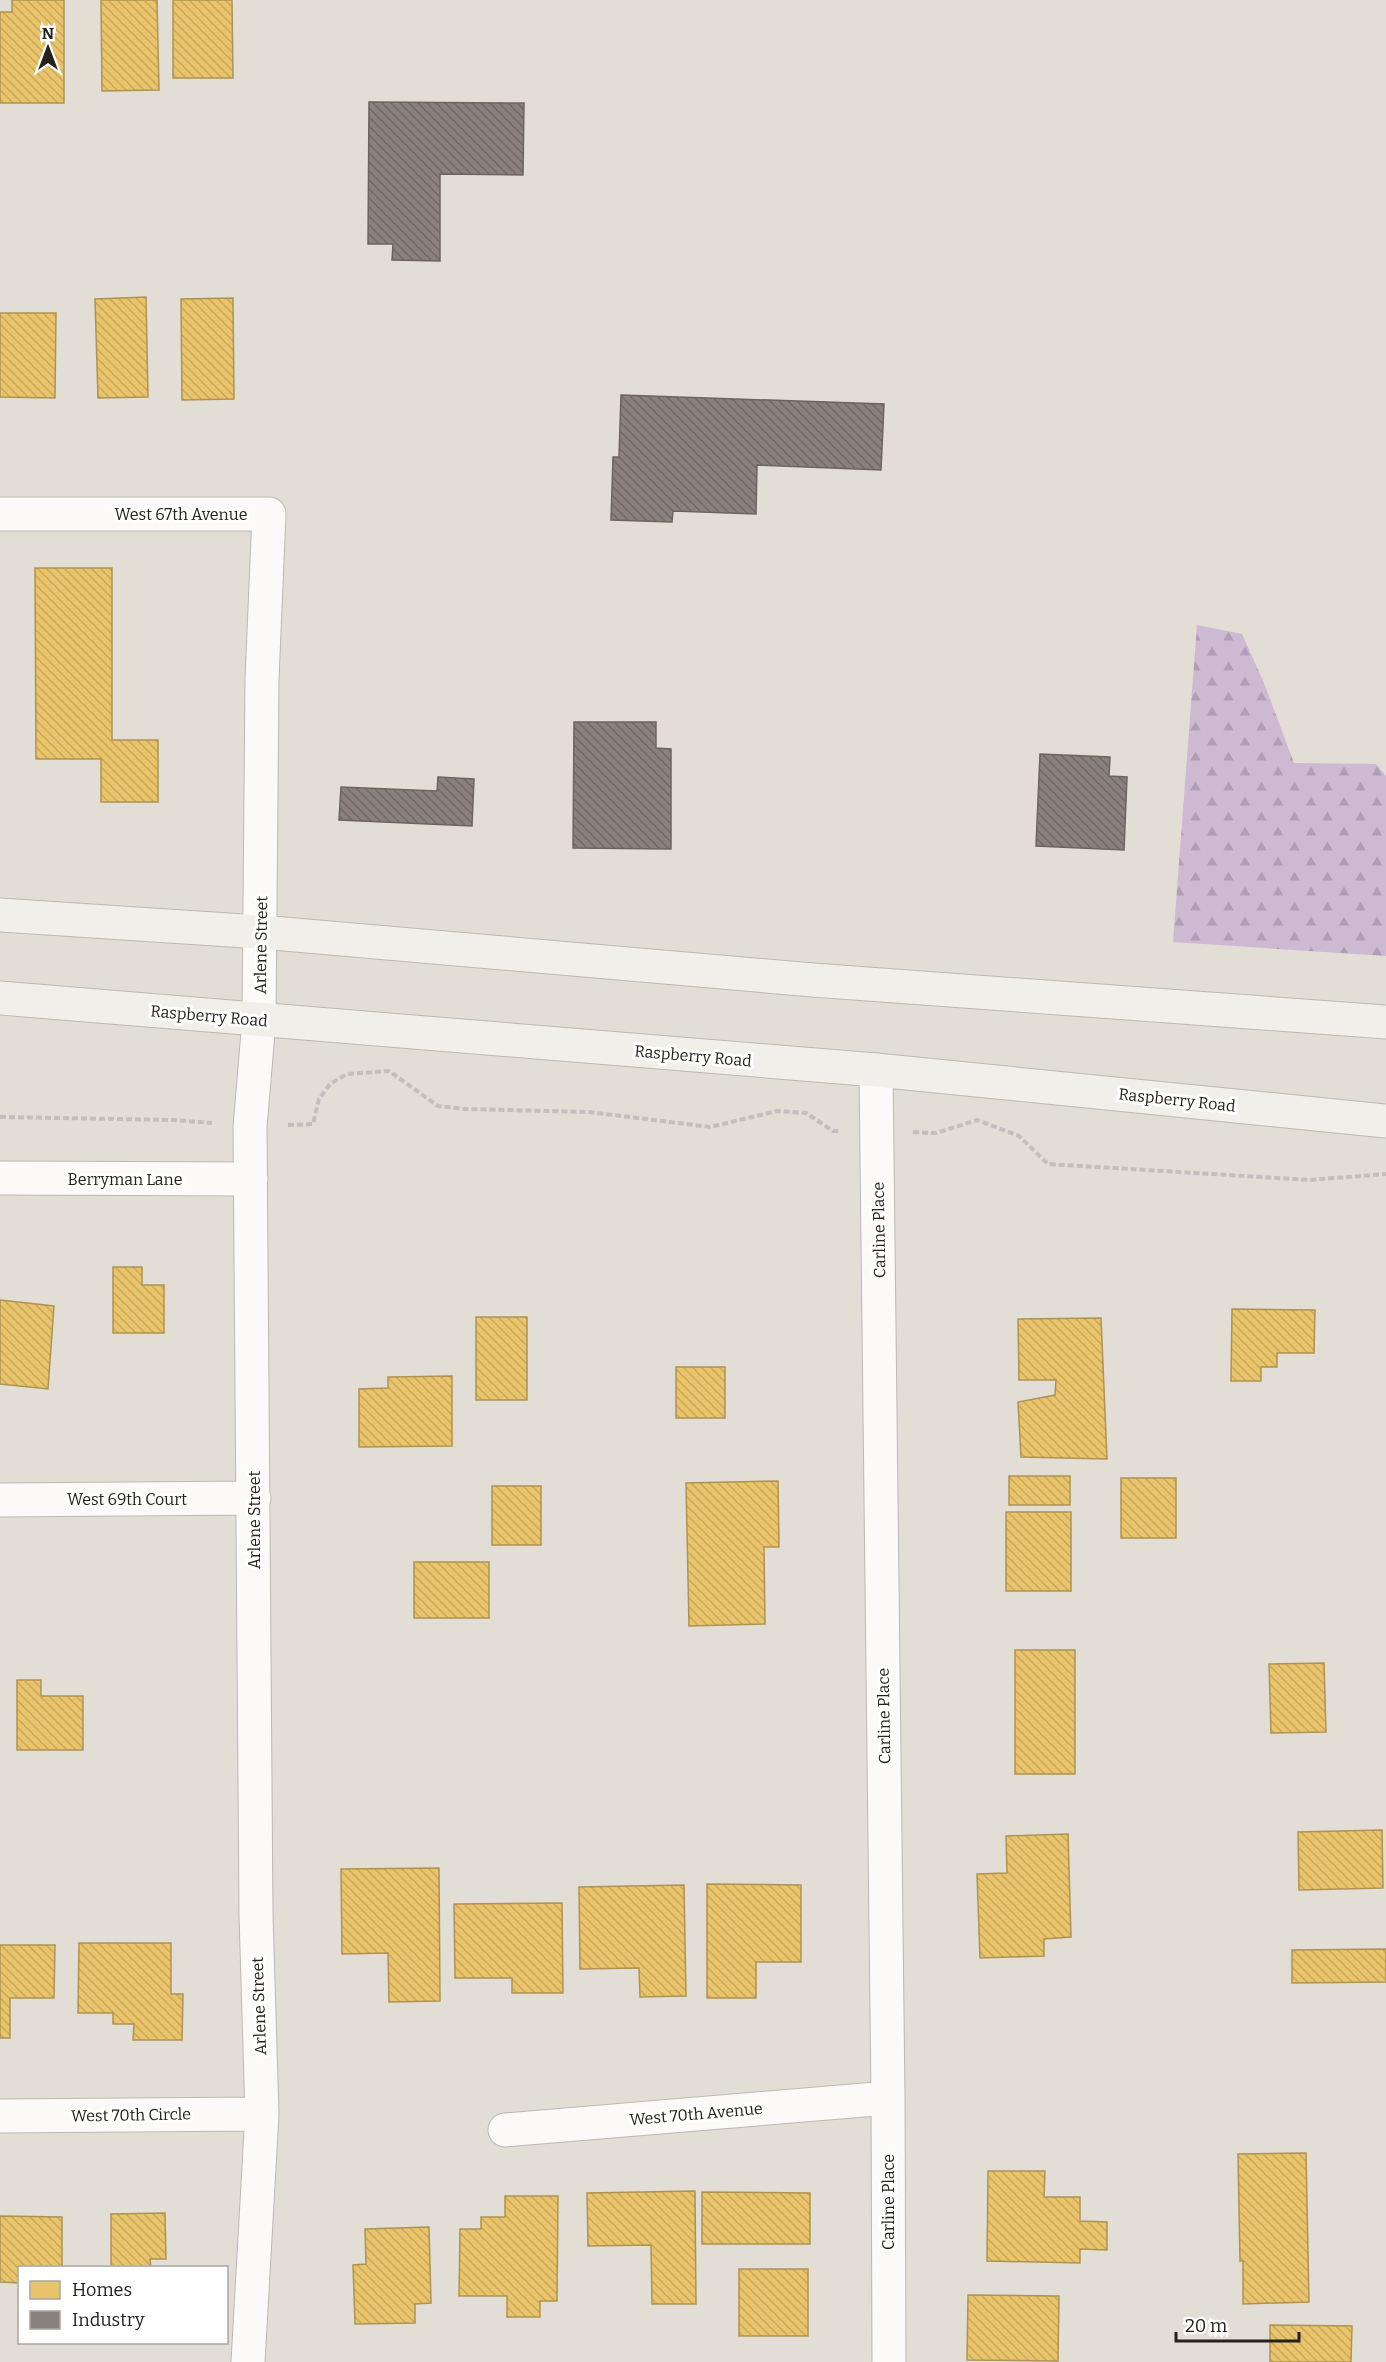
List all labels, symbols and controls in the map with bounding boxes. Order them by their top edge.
north arrow [18,18,78,78]
text: N [42,24,54,43]
street label: West 67th Avenue [115,505,247,524]
street label: Arlene Street [251,895,271,994]
street label: Raspberry Road [150,1001,269,1031]
street label: Raspberry Road [634,1041,753,1071]
street label: Raspberry Road [1118,1084,1237,1116]
street label: Berryman Lane [68,1170,183,1189]
street label: Carline Place [869,1182,889,1278]
street label: Arlene Street [245,1471,264,1569]
street label: West 69th Court [67,1490,187,1509]
street label: Carline Place [874,1668,894,1764]
street label: Arlene Street [248,1956,270,2056]
street label: West 70th Avenue [629,2099,763,2129]
street label: West 70th Circle [71,2104,191,2126]
street label: Carline Place [879,2154,898,2250]
legend [18,2266,228,2344]
text: Homes [72,2279,132,2301]
scale bar [1176,2305,1299,2343]
text: Industry [72,2309,145,2331]
text: 20 m [1185,2315,1227,2337]

